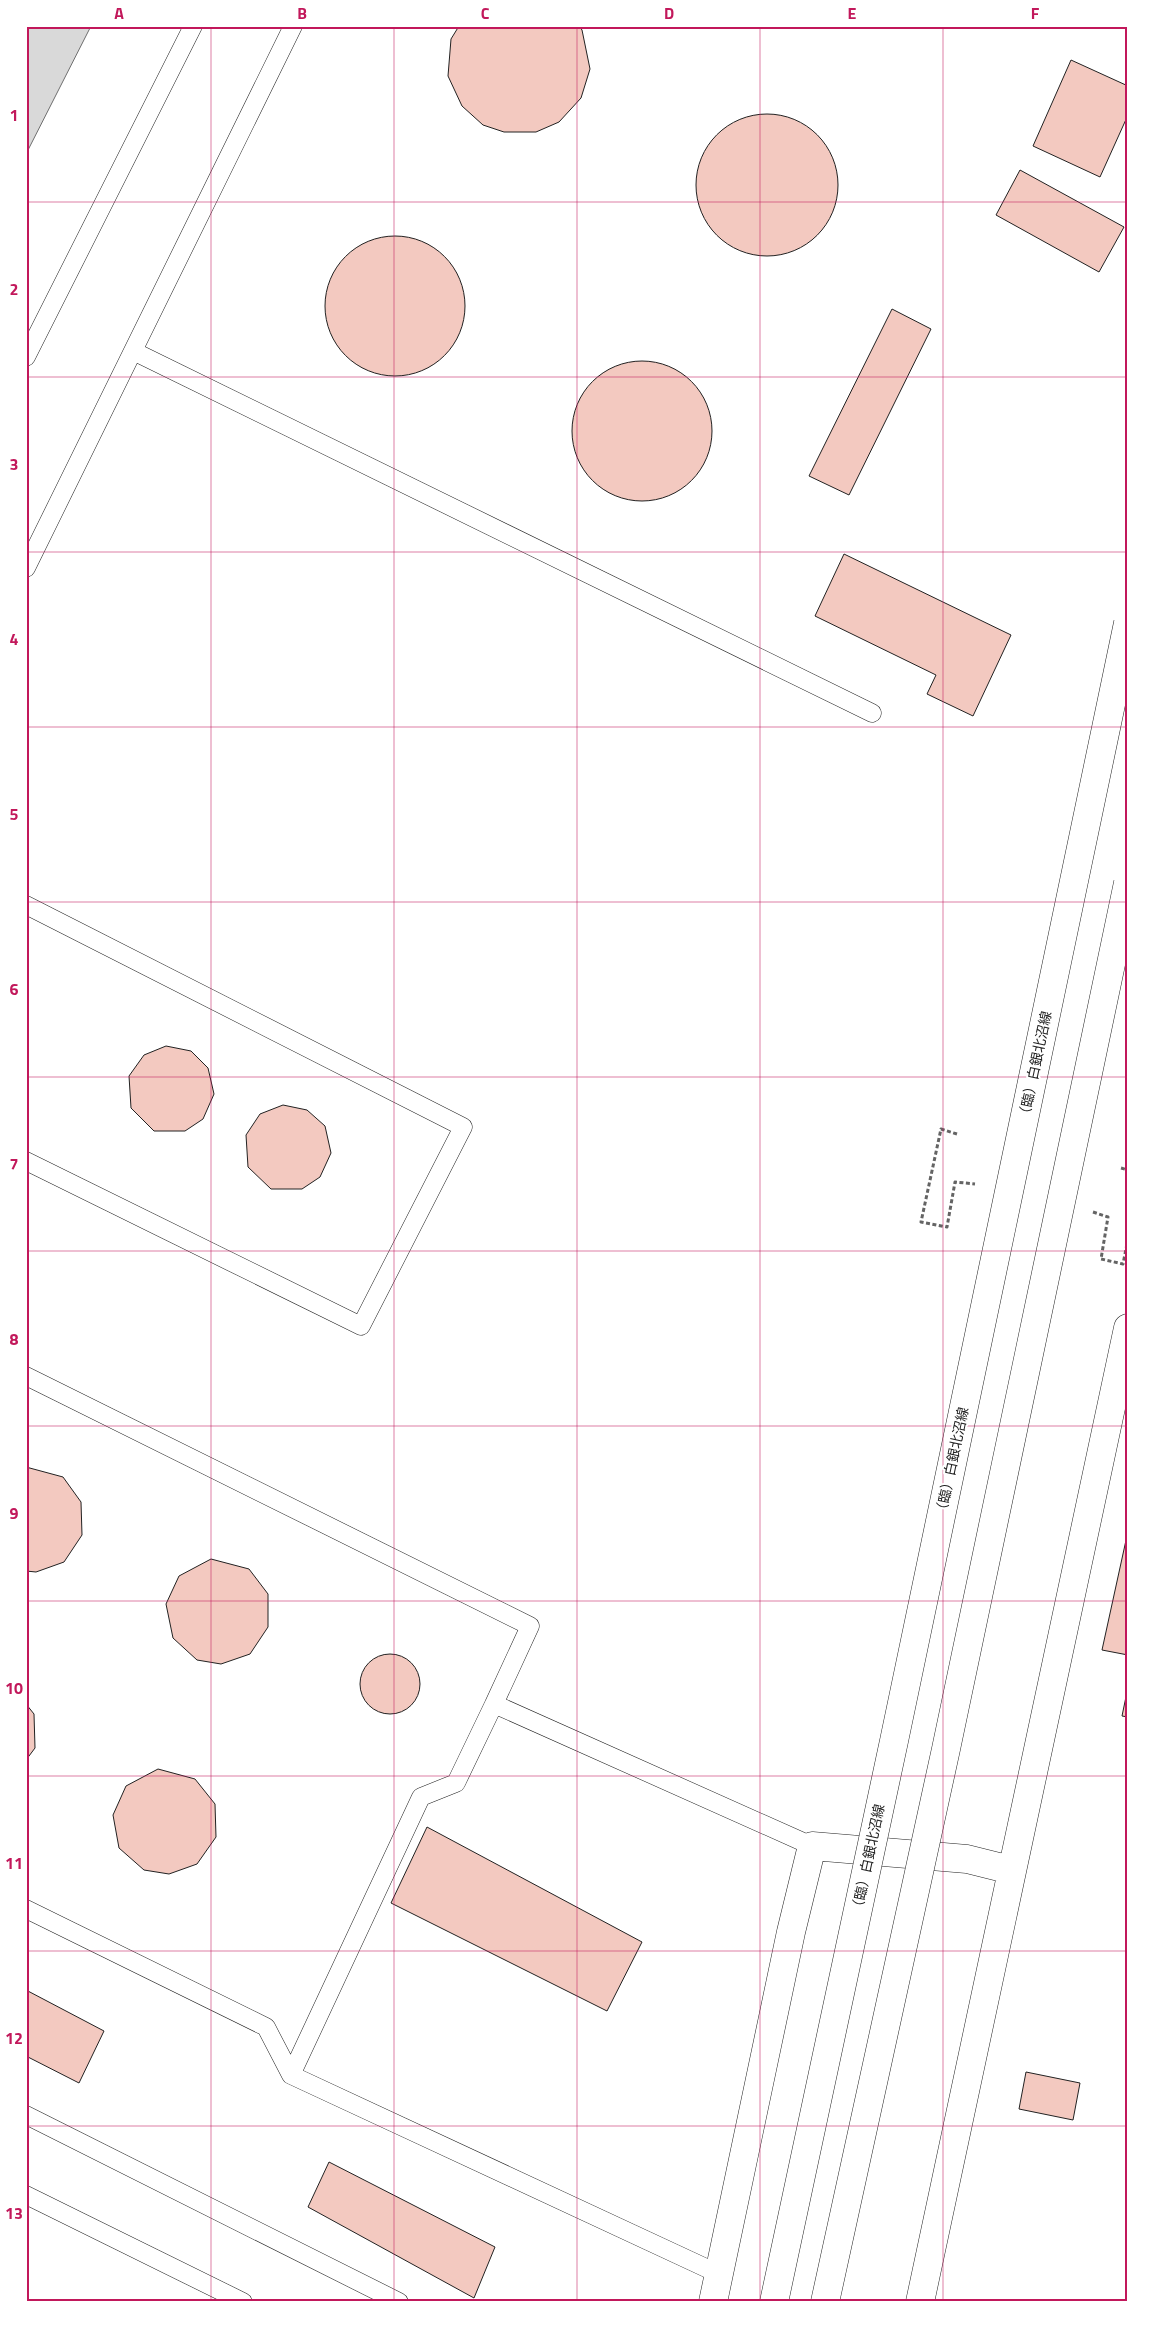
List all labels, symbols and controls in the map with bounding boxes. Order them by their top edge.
text: A [114,1,124,25]
text: B [297,1,307,25]
text: C [481,1,490,25]
text: D [664,1,674,25]
text: E [848,1,857,25]
text: F [1031,1,1040,25]
text: 1 [10,103,18,127]
text: 2 [10,277,18,301]
text: 3 [10,452,18,476]
text: 4 [10,627,19,651]
text: 5 [10,802,19,826]
text: 6 [10,977,19,1001]
street label: （臨）白銀北沼線 [1013,1009,1056,1123]
text: 7 [10,1152,18,1176]
text: 8 [10,1327,19,1351]
street label: （臨）白銀北沼線 [930,1405,973,1519]
text: 9 [10,1501,19,1525]
text: 10 [5,1676,23,1700]
street label: （臨）白銀北沼線 [846,1802,889,1916]
text: 11 [5,1851,23,1875]
text: 12 [5,2026,23,2050]
text: 13 [5,2201,23,2225]

